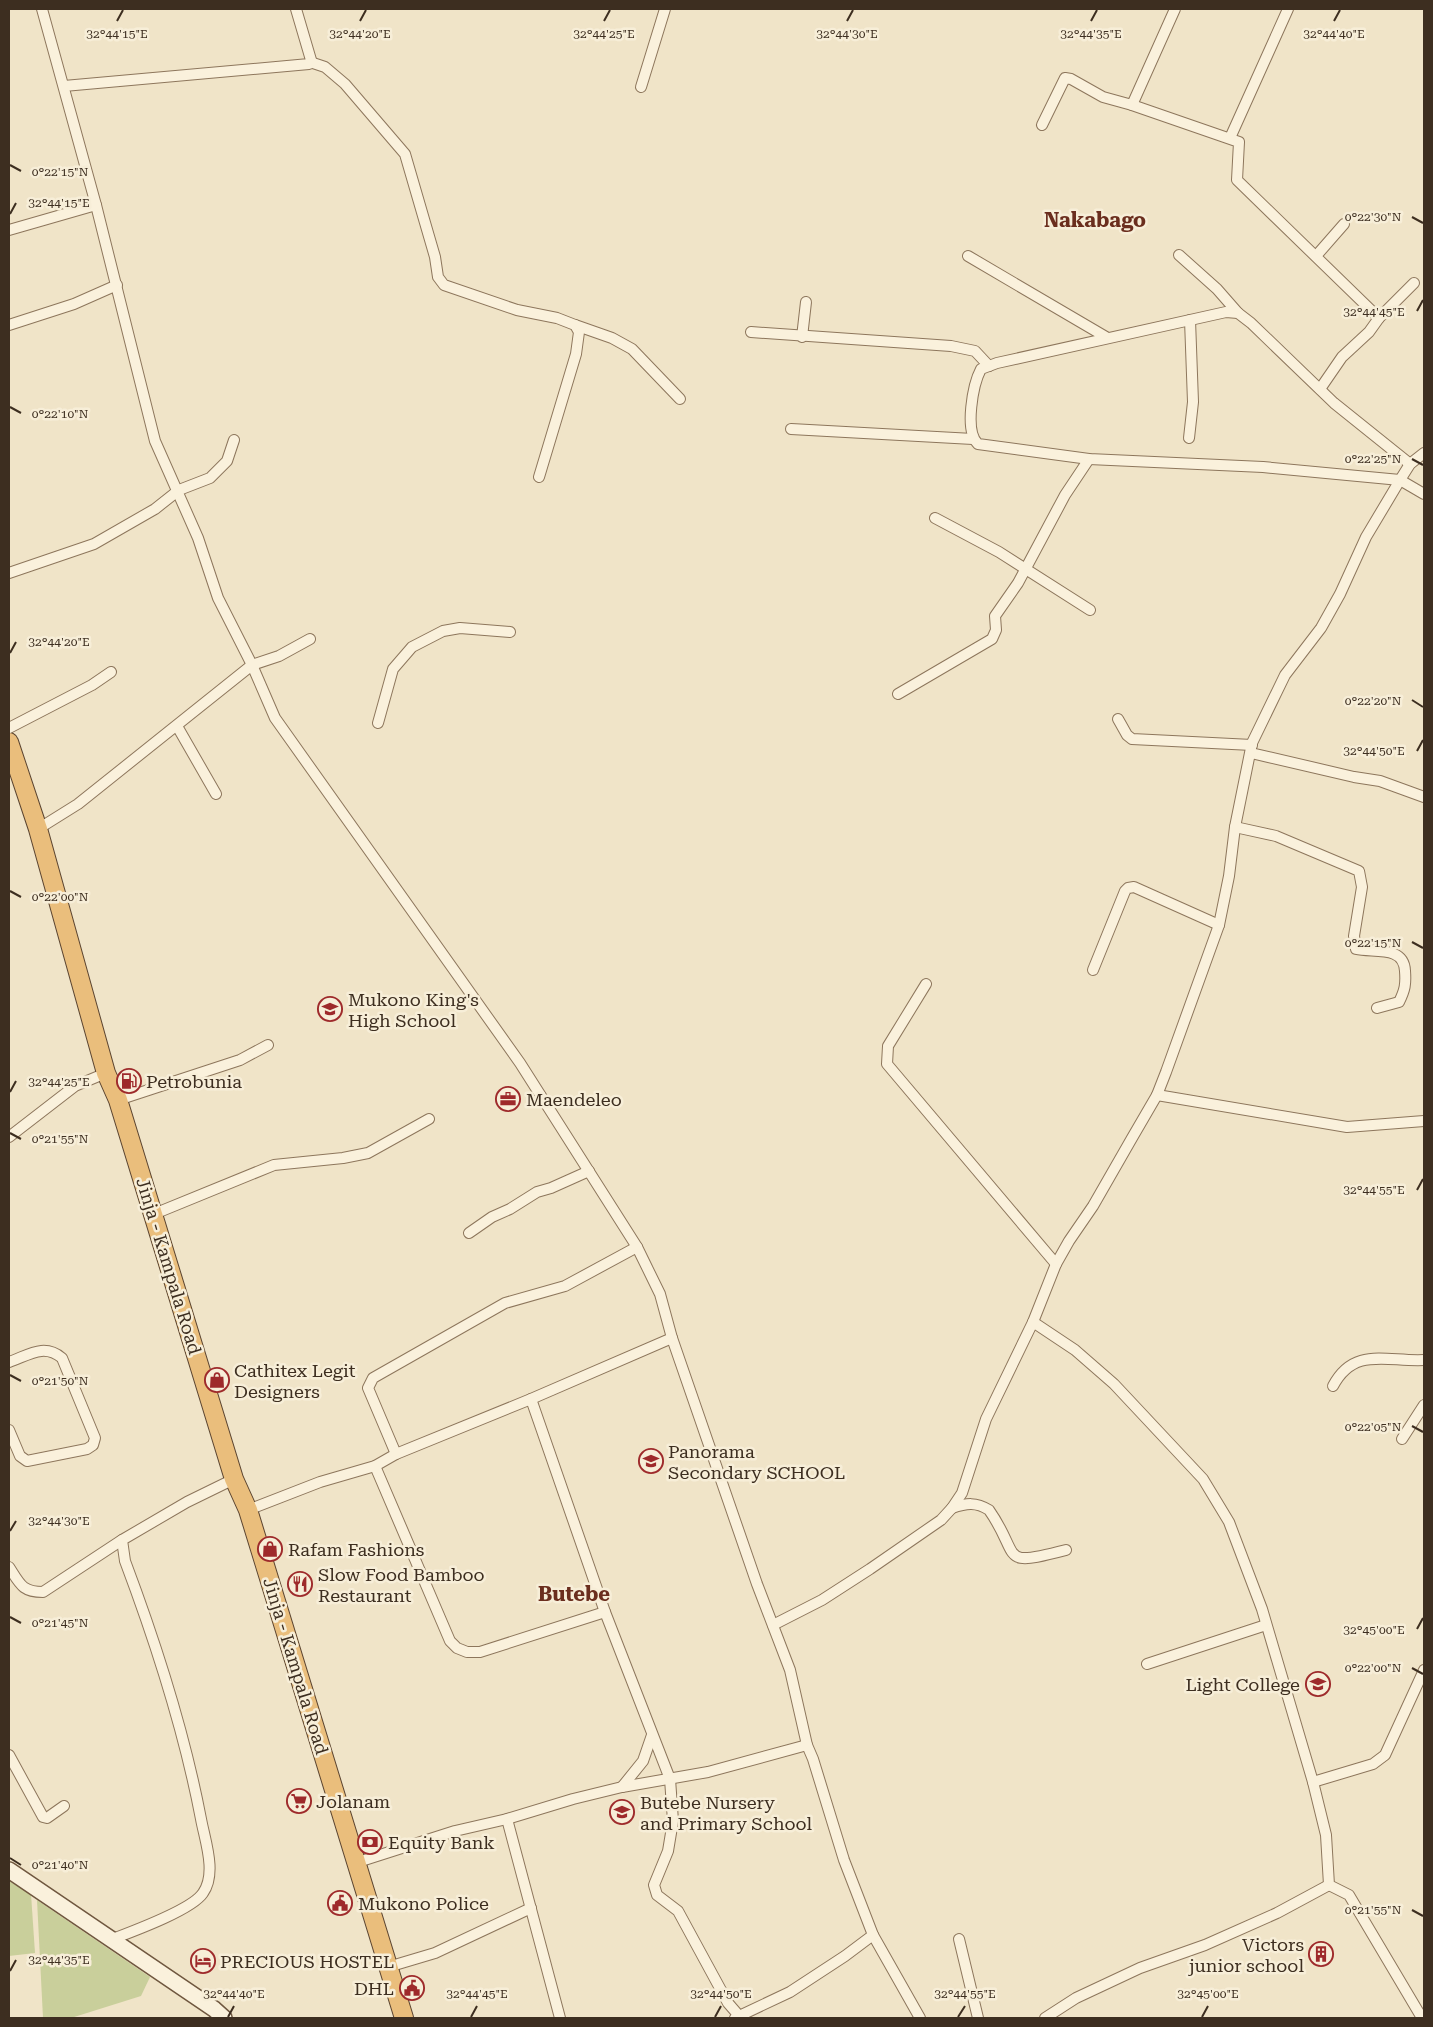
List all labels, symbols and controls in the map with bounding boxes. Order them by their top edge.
text: 32°44'15"E [86,27,148,41]
text: 32°44'20"E [329,27,391,41]
text: 32°44'25"E [573,27,635,41]
text: 32°44'30"E [816,27,878,41]
text: 32°44'35"E [1060,27,1122,41]
text: 32°44'40"E [1303,27,1365,41]
text: 0°22'15"N [32,165,89,179]
text: 32°44'15"E [28,196,90,210]
district label: Nakabago [1044,208,1146,232]
text: 0°22'30"N [1345,210,1402,224]
text: 32°44'45"E [1343,305,1405,319]
text: 0°22'10"N [32,407,89,421]
text: 0°22'25"N [1345,452,1402,466]
text: 32°44'20"E [28,635,90,649]
text: 0°22'20"N [1345,694,1402,708]
text: 32°44'50"E [1343,744,1405,758]
text: 0°22'00"N [32,890,89,904]
text: 0°22'15"N [1345,936,1402,950]
place label: Mukono King's High School [348,989,479,1031]
school or university icon: Mukono King's High School [317,996,343,1022]
fuel station icon: Petrobunia [116,1068,142,1094]
place label: Petrobunia [146,1071,242,1092]
text: 32°44'25"E [28,1075,90,1089]
office icon: Maendeleo [495,1086,521,1112]
place label: Maendeleo [526,1089,622,1110]
text: 0°21'55"N [32,1132,89,1146]
street label: Jinja - Kampala Road [132,1175,206,1358]
text: 32°44'55"E [1343,1183,1405,1197]
place label: Cathitex Legit Designers [234,1360,356,1402]
shop icon: Cathitex Legit Designers [204,1367,230,1393]
text: 0°21'50"N [32,1374,89,1388]
text: 0°22'05"N [1345,1420,1402,1434]
place label: Panorama Secondary SCHOOL [668,1441,845,1483]
school or university icon: Panorama Secondary SCHOOL [638,1448,664,1474]
text: 32°44'30"E [28,1514,90,1528]
shop icon: Rafam Fashions [257,1536,283,1562]
place label: Rafam Fashions [288,1539,424,1560]
place label: Slow Food Bamboo Restaurant [318,1564,485,1606]
restaurant icon: Slow Food Bamboo Restaurant [287,1571,313,1597]
street label: Jinja - Kampala Road [259,1575,333,1758]
district label: Butebe [538,1582,610,1606]
text: 0°21'45"N [32,1616,89,1630]
text: 32°45'00"E [1343,1623,1405,1637]
text: 0°22'00"N [1345,1661,1402,1675]
school or university icon: Light College [1305,1671,1331,1697]
place label: Light College [1185,1674,1300,1695]
supermarket icon: Jolanam [286,1788,312,1814]
place label: Jolanam [316,1791,390,1812]
place label: Butebe Nursery and Primary School [640,1792,813,1834]
school or university icon: Butebe Nursery and Primary School [609,1799,635,1825]
bank icon: Equity Bank [357,1829,383,1855]
place label: Equity Bank [388,1832,495,1853]
text: 0°21'40"N [32,1858,89,1872]
public building icon: Mukono Police [327,1890,353,1916]
place label: Mukono Police [358,1893,489,1914]
text: 0°21'55"N [1345,1903,1402,1917]
place label: Victors junior school [1187,1934,1304,1976]
building icon: Victors junior school [1308,1941,1334,1967]
hotel icon: PRECIOUS HOSTEL [190,1948,216,1974]
place label: PRECIOUS HOSTEL [220,1951,394,1972]
text: 32°44'35"E [28,1953,90,1967]
public building icon: DHL [399,1975,425,2001]
place label: DHL [354,1978,394,1999]
text: 32°44'40"E [203,1987,265,2001]
text: 32°44'45"E [446,1987,508,2001]
text: 32°44'50"E [690,1987,752,2001]
text: 32°44'55"E [934,1987,996,2001]
text: 32°45'00"E [1177,1987,1239,2001]

